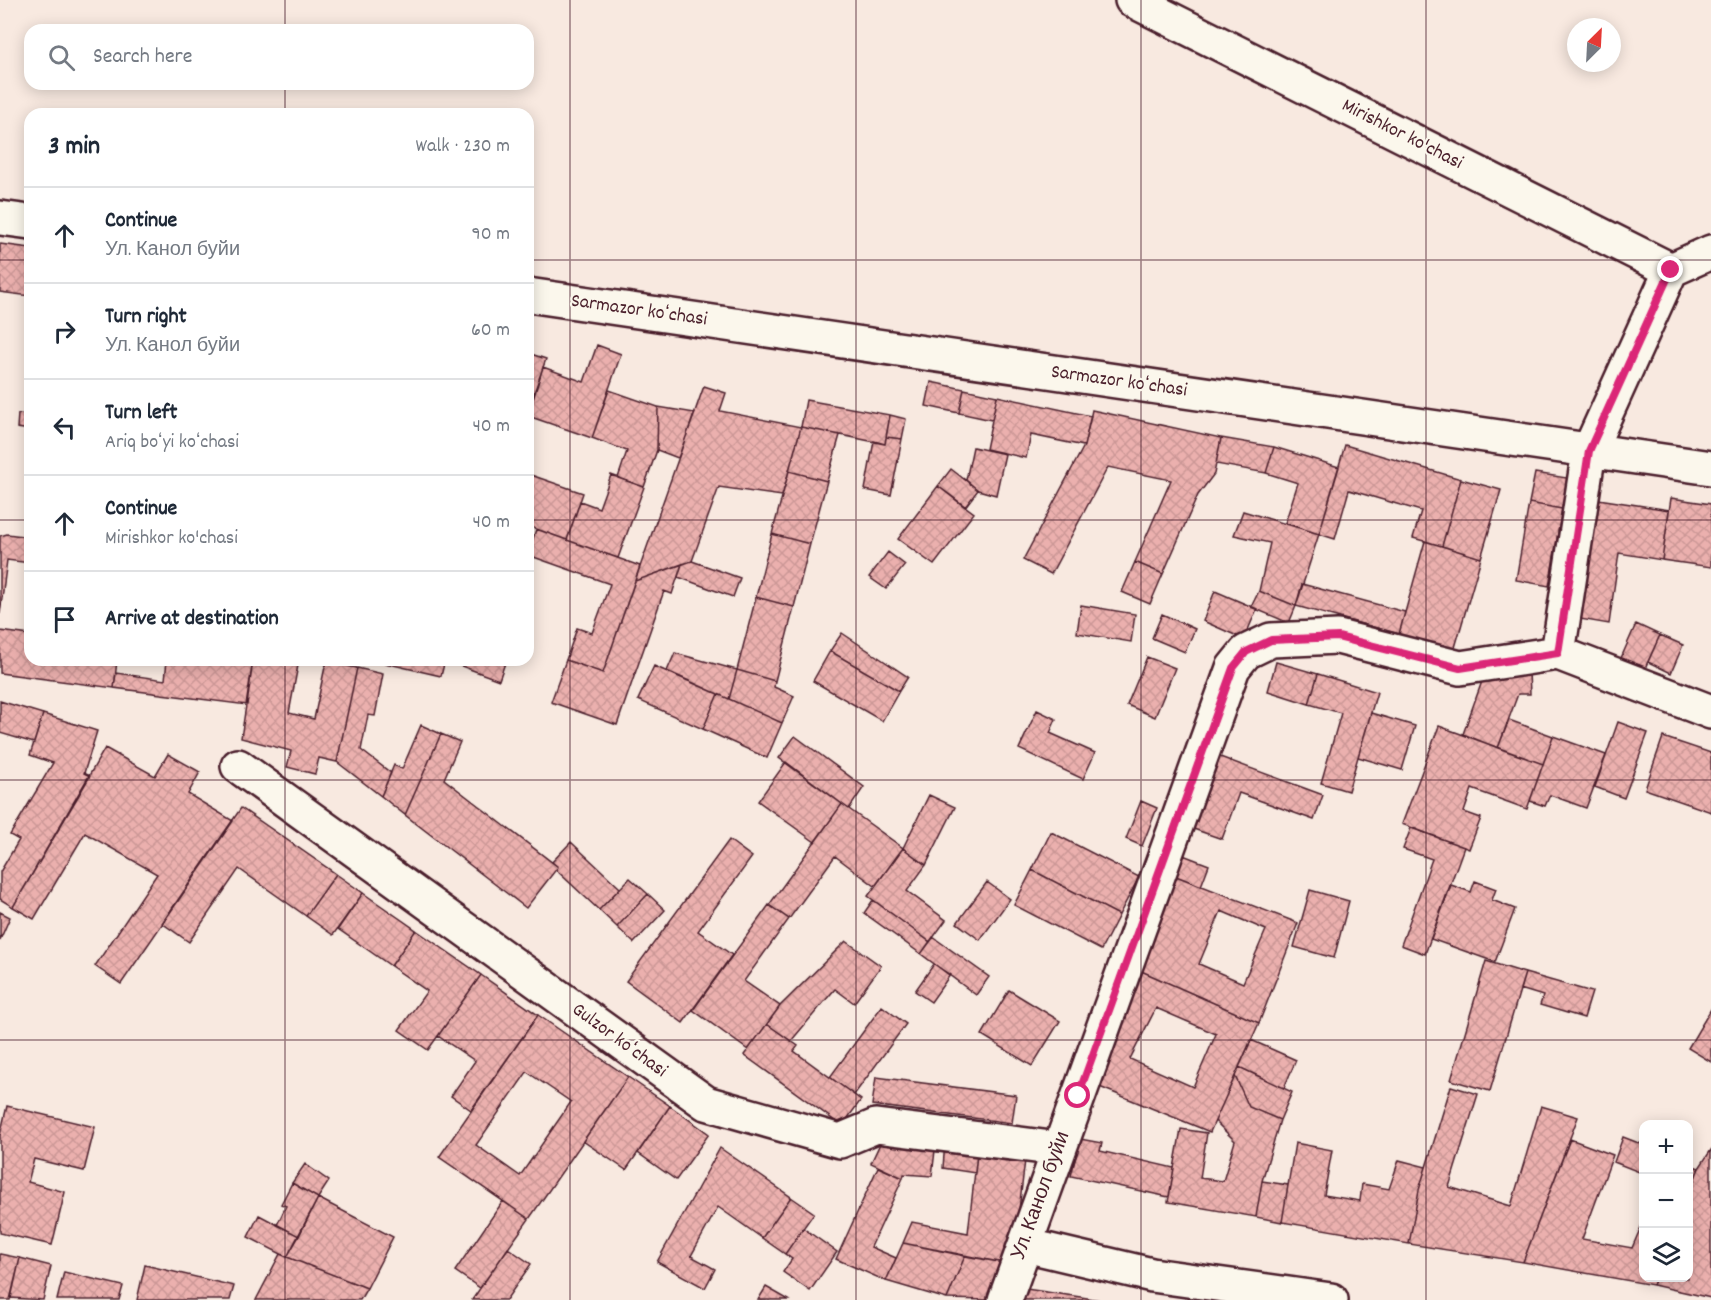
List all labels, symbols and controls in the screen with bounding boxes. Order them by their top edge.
north arrow [1567,18,1621,72]
search box [24,24,534,90]
icon: search [45,41,78,74]
text: Search here [93,42,192,73]
street label: Mirishkor ko'chasi [1336,92,1468,178]
text: 3 min [48,129,100,166]
text: Walk · 230 m [416,133,510,161]
text: Continue [105,206,177,237]
icon: ahead [48,219,81,252]
text: 90 m [472,221,510,249]
text: Ул. Канол буйи [105,237,240,265]
route end [1657,256,1683,282]
street label: Sarmazor koʻchasi [569,288,709,334]
text: Turn right [105,302,187,333]
icon: right [48,315,81,348]
text: 60 m [471,317,510,345]
text: Ул. Канол буйи [105,333,240,361]
street label: Sarmazor koʻchasi [1049,359,1189,405]
text: Turn left [105,398,177,429]
icon: left [48,411,81,444]
text: 40 m [472,413,510,441]
text: Ariq boʻyi koʻchasi [105,429,239,457]
text: Continue [105,494,177,525]
icon: ahead [48,507,81,540]
text: 40 m [472,509,510,537]
text: Mirishkor ko'chasi [105,525,238,553]
icon: arrive [48,603,81,636]
text: Arrive at destination [105,604,279,635]
street label: Gulzor koʻchasi [565,997,673,1085]
route start [1064,1082,1090,1108]
map controls [1639,1120,1693,1282]
button: + [1639,1120,1693,1174]
street label: Ул. Канол буйи [1006,1128,1078,1264]
button: − [1639,1174,1693,1228]
button: layers [1639,1228,1693,1282]

